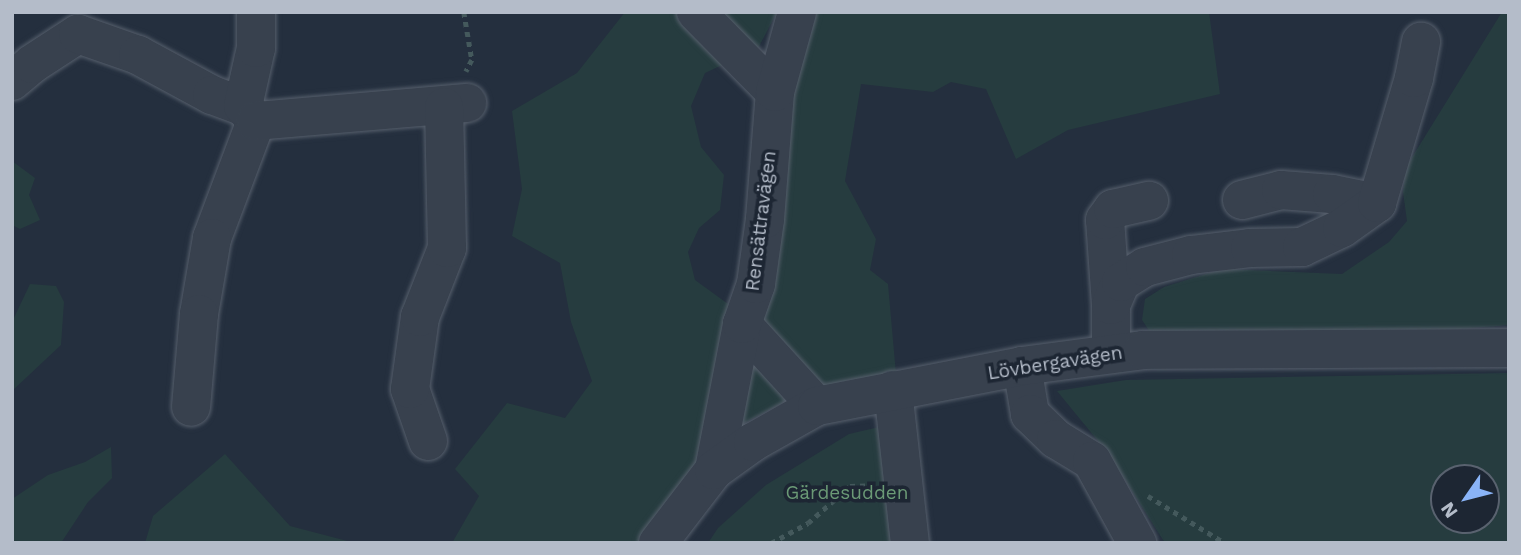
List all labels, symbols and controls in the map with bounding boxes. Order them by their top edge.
street label: Rensättravägen [741,150,781,292]
street label: Lövbergavägen [986,341,1124,385]
north arrow [1430,464,1500,534]
park label: Gärdesudden [785,482,909,504]
text: N [1436,498,1462,523]

